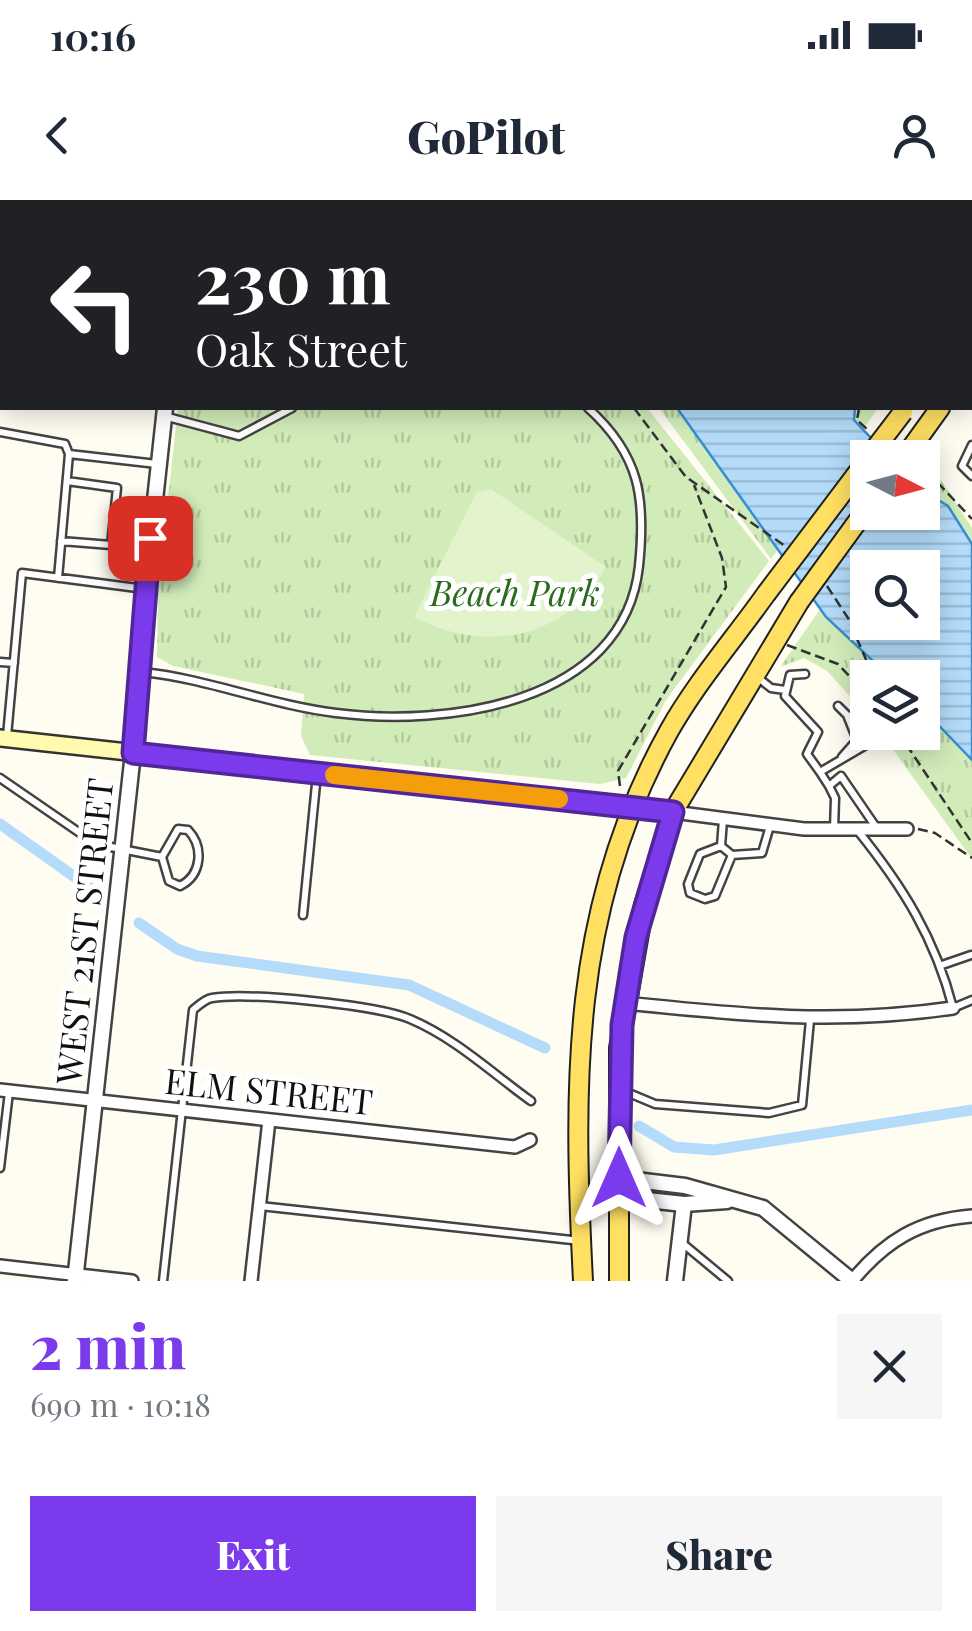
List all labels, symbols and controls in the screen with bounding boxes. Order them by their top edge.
text: 10:16 [50,10,136,61]
text: GoPilot [407,105,565,165]
icon: back [30,108,85,163]
icon: person [887,108,942,163]
text: 230 m [195,228,391,322]
icon: left [30,240,160,370]
text: Oak Street [195,318,407,378]
north arrow [850,440,940,530]
map controls [850,440,940,750]
pin [108,496,193,581]
icon: arrive [123,511,178,566]
button: search [850,550,940,640]
park label: Beach Park [428,568,600,615]
button: layers [850,660,940,750]
street label: WEST 21ST STREET [43,776,122,1087]
street label: ELM STREET [163,1056,375,1124]
position arrow [567,1126,671,1230]
text: 2 min [30,1304,186,1384]
button: close [837,1314,942,1419]
text: 690 m · 10:18 [30,1382,211,1425]
button: Exit [30,1496,476,1611]
button: Share [496,1496,942,1611]

